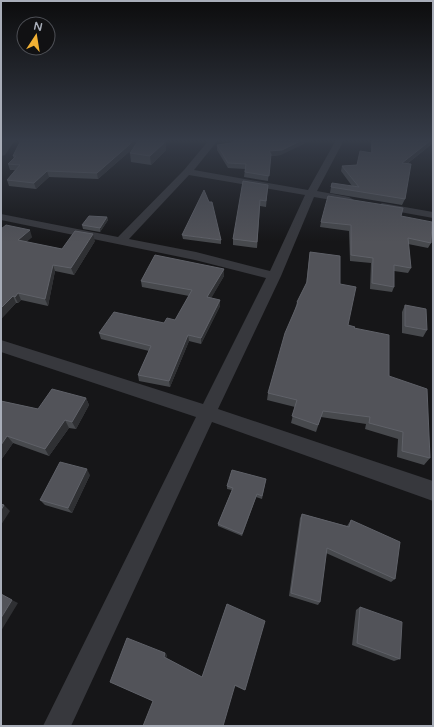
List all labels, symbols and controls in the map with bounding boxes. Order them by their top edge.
north arrow [16,16,56,56]
text: N [32,19,44,34]

